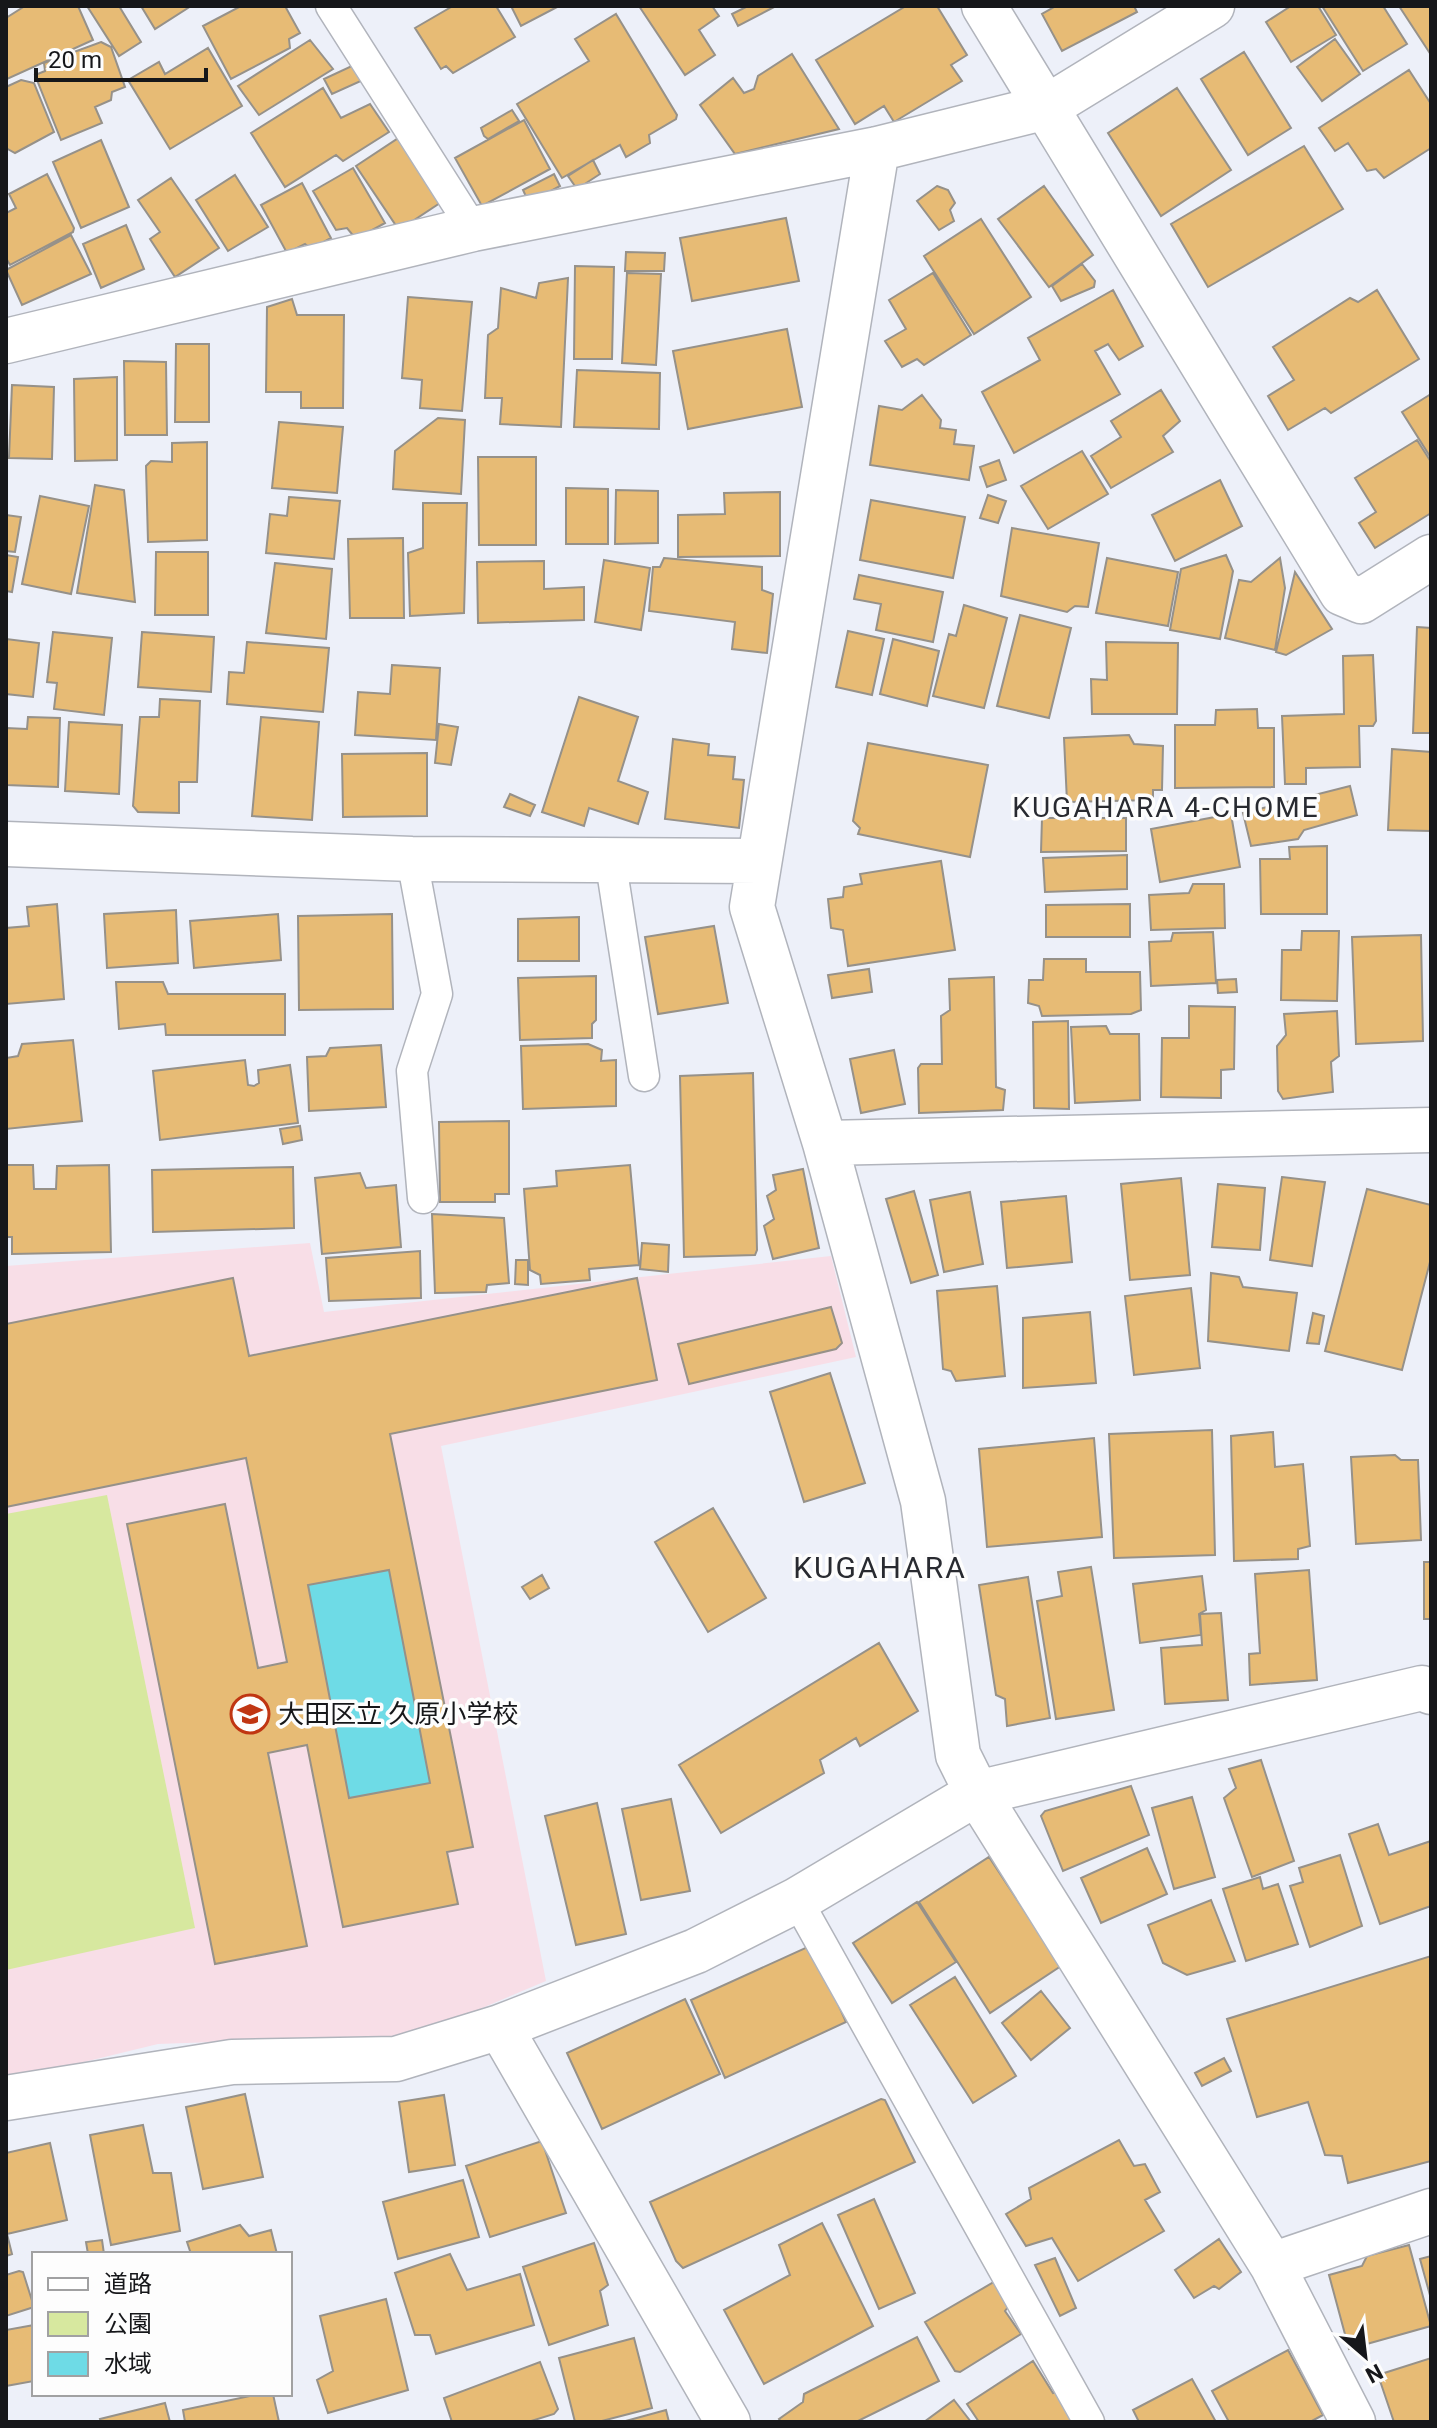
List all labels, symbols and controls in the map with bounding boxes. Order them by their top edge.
scale bar [36,32,206,82]
text: 20 m [48,46,102,74]
district label: KUGAHARA 4-CHOME [1012,791,1320,824]
district label: KUGAHARA [793,1550,967,1585]
school or university icon: 大田区立 久原小学校 [229,1693,271,1735]
place label: 大田区立 久原小学校 [278,1699,518,1729]
legend [32,2252,292,2396]
text: 道路 [104,2270,152,2298]
text: 公園 [104,2310,152,2338]
north arrow [1325,2316,1405,2396]
text: 水域 [104,2350,152,2378]
text: N [1361,2359,1387,2388]

